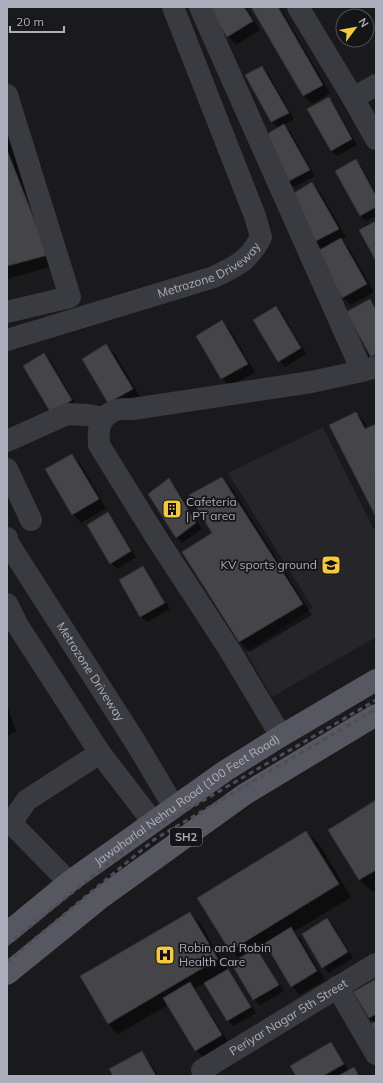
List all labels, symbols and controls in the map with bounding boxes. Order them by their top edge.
scale bar [10,8,64,34]
north arrow [335,8,375,48]
text: 20 m [16,14,44,29]
text: N [355,15,372,30]
street label: Metrozone Driveway [156,239,264,301]
place label: Cafeteria | PT area [186,494,237,523]
building icon: Cafeteria | PT area [161,498,183,520]
school or university icon: KV sports ground [320,554,342,576]
place label: KV sports ground [221,557,317,572]
street label: Metrozone Driveway [54,619,128,724]
street label: Jawaharlal Nehru Road (100 Feet Road) [91,731,282,869]
road number: SH2 [170,828,202,846]
place label: Robin and Robin Health Care [179,940,271,969]
hospital icon: Robin and Robin Health Care [154,944,176,966]
street label: Periyar Nagar 5th Street [227,975,350,1058]

